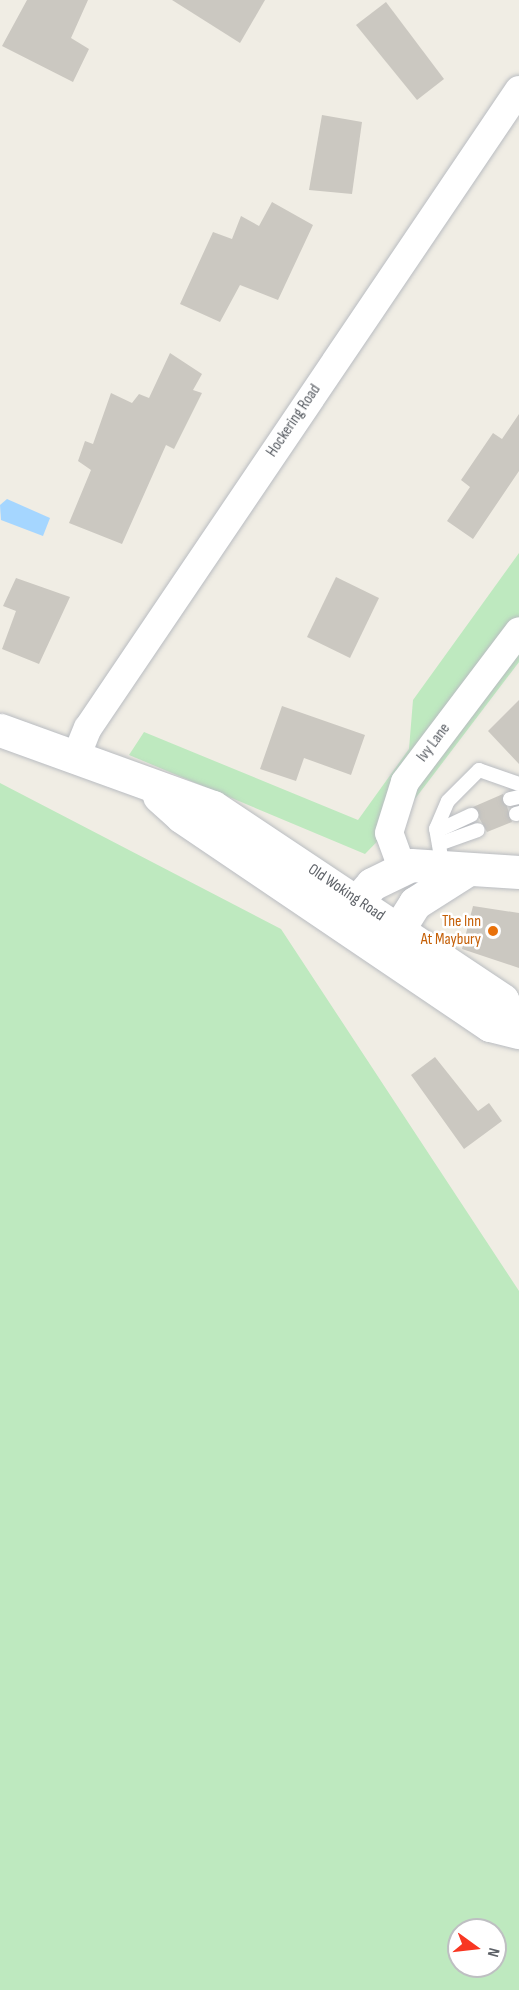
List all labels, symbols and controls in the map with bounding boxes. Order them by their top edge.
street label: Hockering Road [263,381,325,461]
street label: Ivy Lane [413,720,455,766]
street label: Old Woking Road [304,860,388,926]
place label: The Inn At Maybury [421,912,481,950]
marker: The Inn At Maybury [486,924,500,938]
north arrow [447,1918,507,1978]
text: N [483,1946,503,1959]

